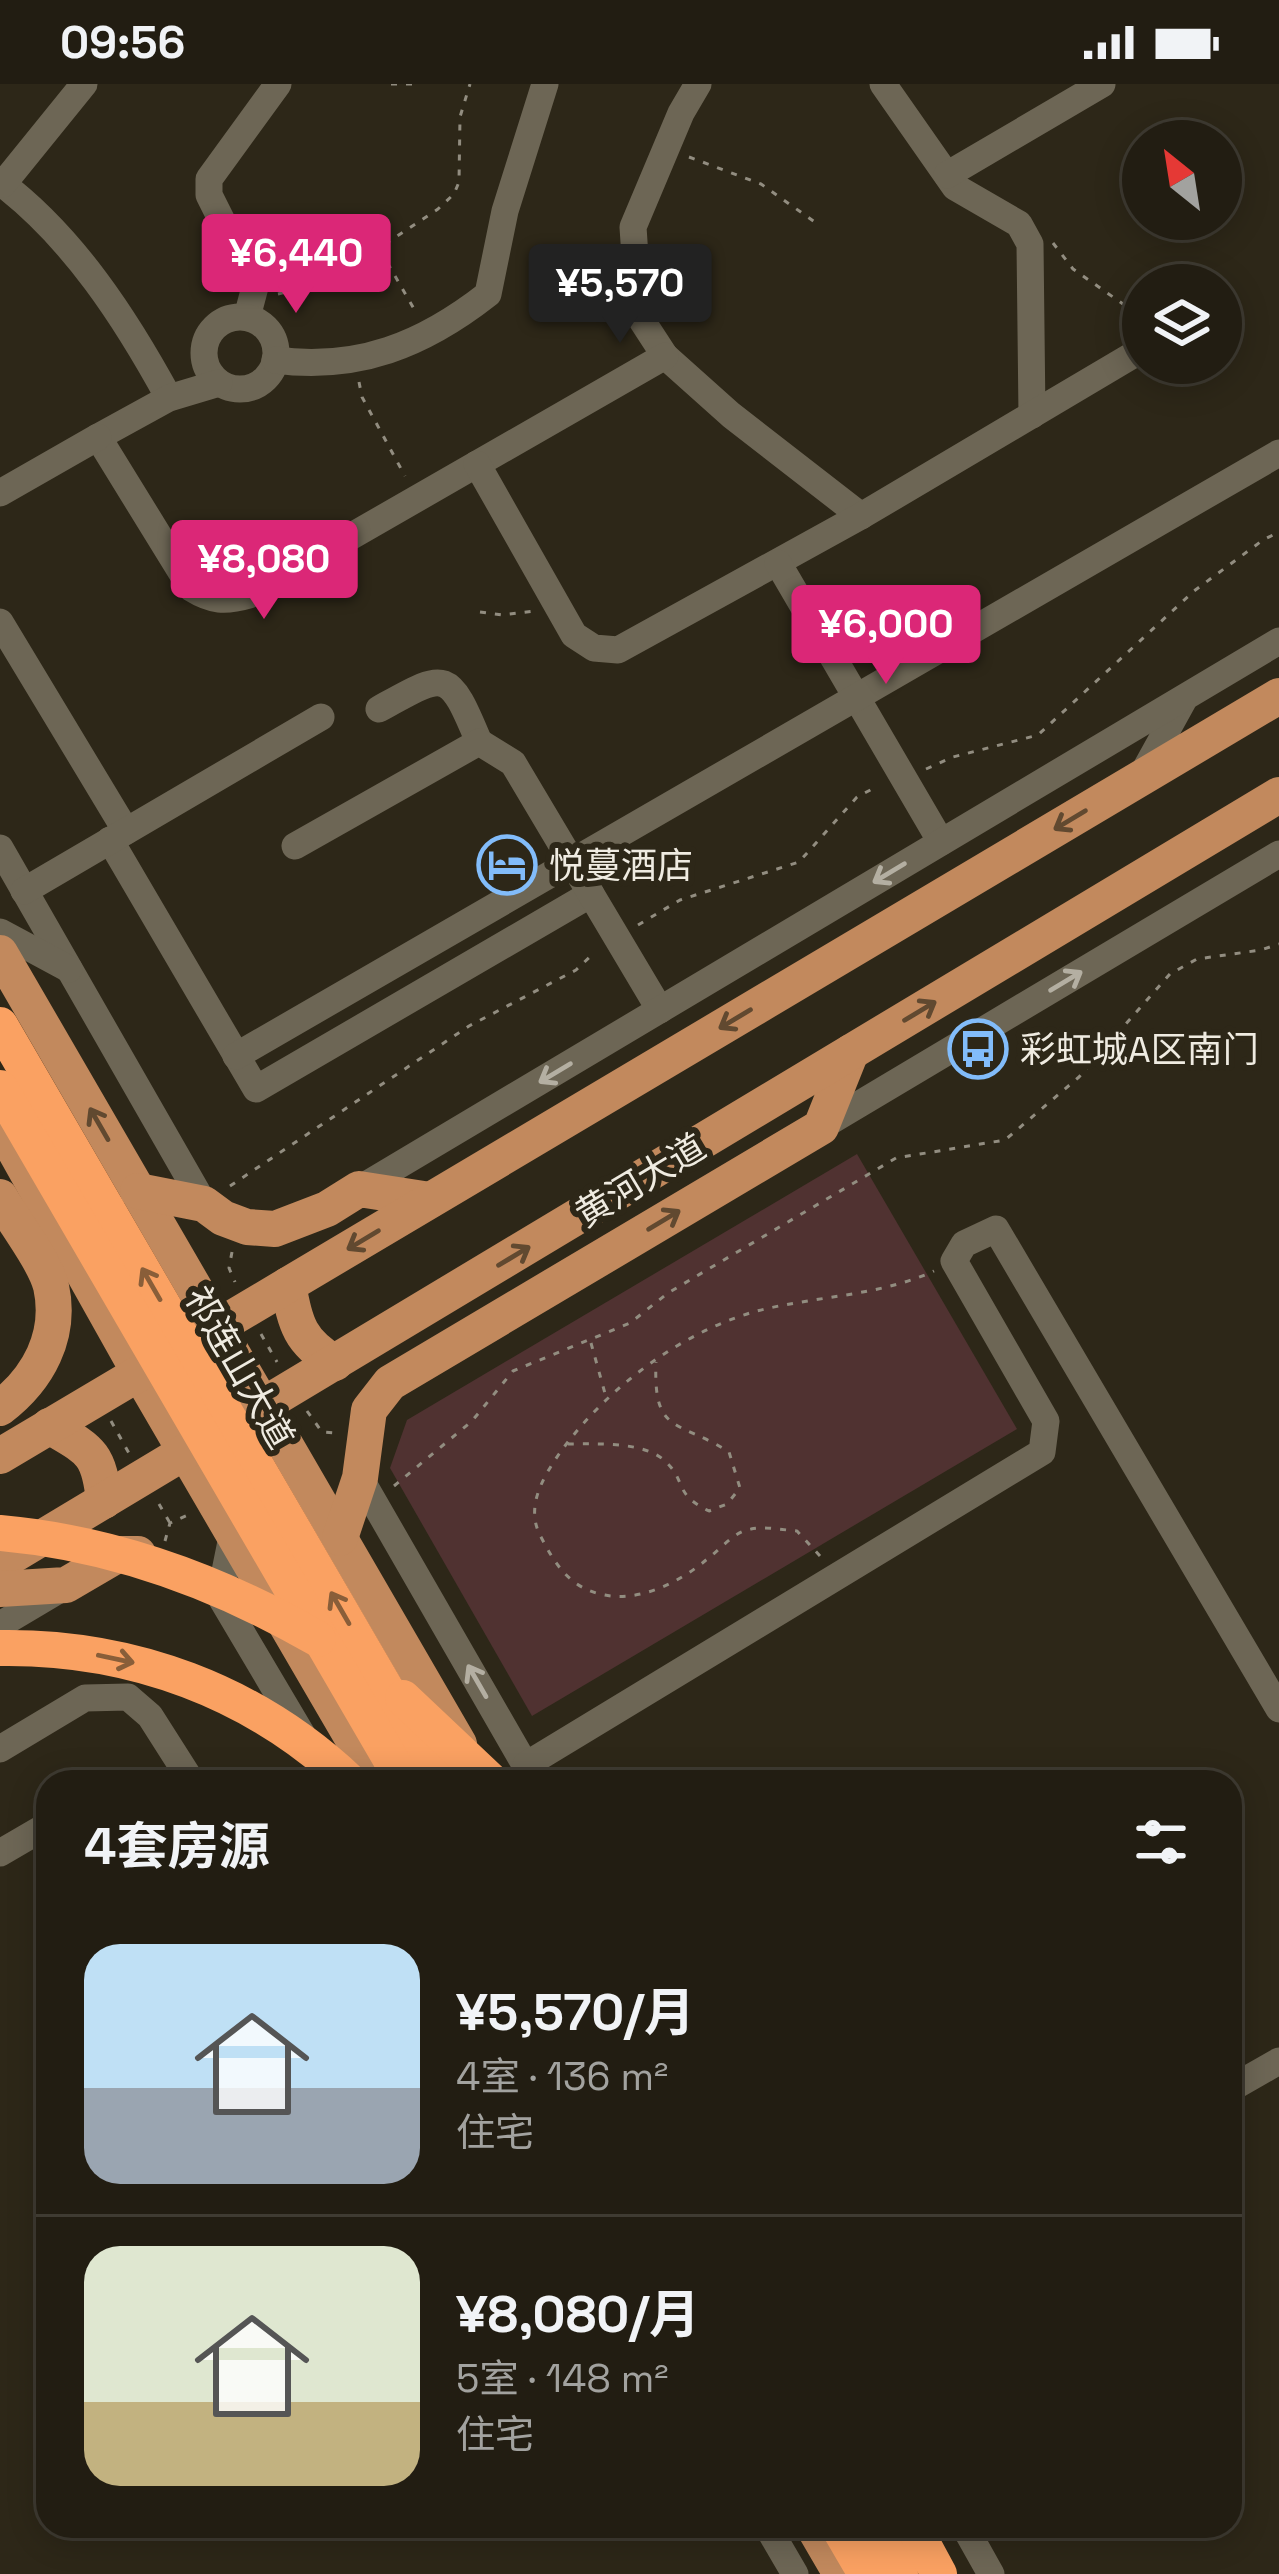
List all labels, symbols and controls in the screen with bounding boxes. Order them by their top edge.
text: 09:56 [60,14,185,71]
north arrow [1122,120,1242,240]
map controls [1122,120,1242,384]
pin: ¥6,440 [198,214,394,316]
text: ¥6,440 [229,228,363,277]
pin: ¥5,570 [522,244,718,346]
text: ¥5,570 [556,258,684,307]
button: layers [1122,264,1242,384]
pin: ¥8,080 [166,520,362,622]
text: ¥8,080 [198,534,330,583]
pin: ¥6,000 [788,585,984,687]
text: ¥6,000 [818,599,954,648]
one-way arrow [1054,808,1088,832]
hotel icon: 悦蔓酒店 [476,834,538,896]
place label: 悦蔓酒店 [549,843,693,889]
one-way arrow [872,861,907,885]
one-way arrow [1048,969,1082,993]
one-way arrow [902,999,936,1023]
one-way arrow [719,1007,753,1031]
bus stop icon: 彩虹城A区南门 [947,1018,1009,1080]
place label: 彩虹城A区南门 [1020,1027,1259,1073]
one-way arrow [538,1061,573,1085]
one-way arrow [86,1107,110,1142]
street label: 黄河大道 [567,1124,714,1238]
one-way arrow [646,1208,681,1232]
one-way arrow [346,1228,381,1252]
one-way arrow [496,1244,530,1268]
one-way arrow [138,1267,162,1302]
street label: 祁连山大道 [174,1278,304,1457]
one-way arrow [327,1591,351,1626]
one-way arrow [97,1648,135,1671]
one-way arrow [465,1664,488,1699]
icon: filters [1128,1809,1194,1875]
text: 4套房源 [84,1814,269,1879]
text: ¥5,570/月 [456,1980,695,2045]
icon: home [180,1992,324,2136]
text: 4室 · 136 m² [456,2052,668,2101]
text: 住宅 [456,2108,534,2157]
text: ¥8,080/月 [456,2282,700,2347]
icon: home [180,2294,324,2438]
text: 5室 · 148 m² [456,2354,669,2403]
text: 住宅 [456,2410,534,2459]

